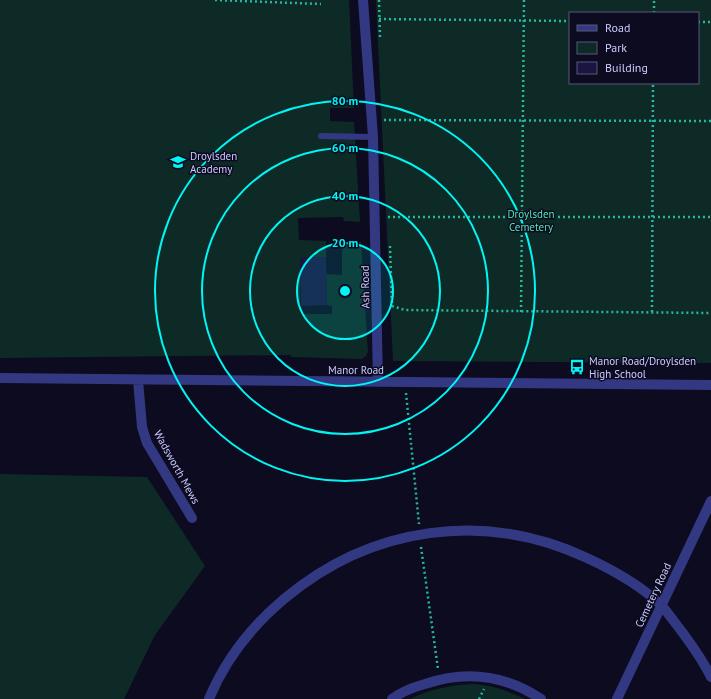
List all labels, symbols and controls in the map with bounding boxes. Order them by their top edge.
legend [569,12,699,84]
text: Road [605,20,630,35]
text: Park [605,40,627,55]
text: Building [605,60,648,75]
text: 80 m [332,93,358,108]
text: 60 m [332,140,358,155]
place label: Droylsden Academy [190,149,237,176]
school or university icon: Droylsden Academy [169,153,187,171]
text: 40 m [332,188,358,203]
park label: Droylsden Cemetery [507,207,555,234]
text: 20 m [332,235,358,250]
street label: Ash Road [358,265,372,309]
centre of rings [338,284,352,298]
place label: Manor Road/Droylsden High School [589,354,696,381]
bus stop icon: Manor Road/Droylsden High School [568,358,586,376]
street label: Manor Road [328,363,384,377]
street label: Wadsworth Mews [151,428,203,507]
street label: Cemetery Road [632,560,674,630]

